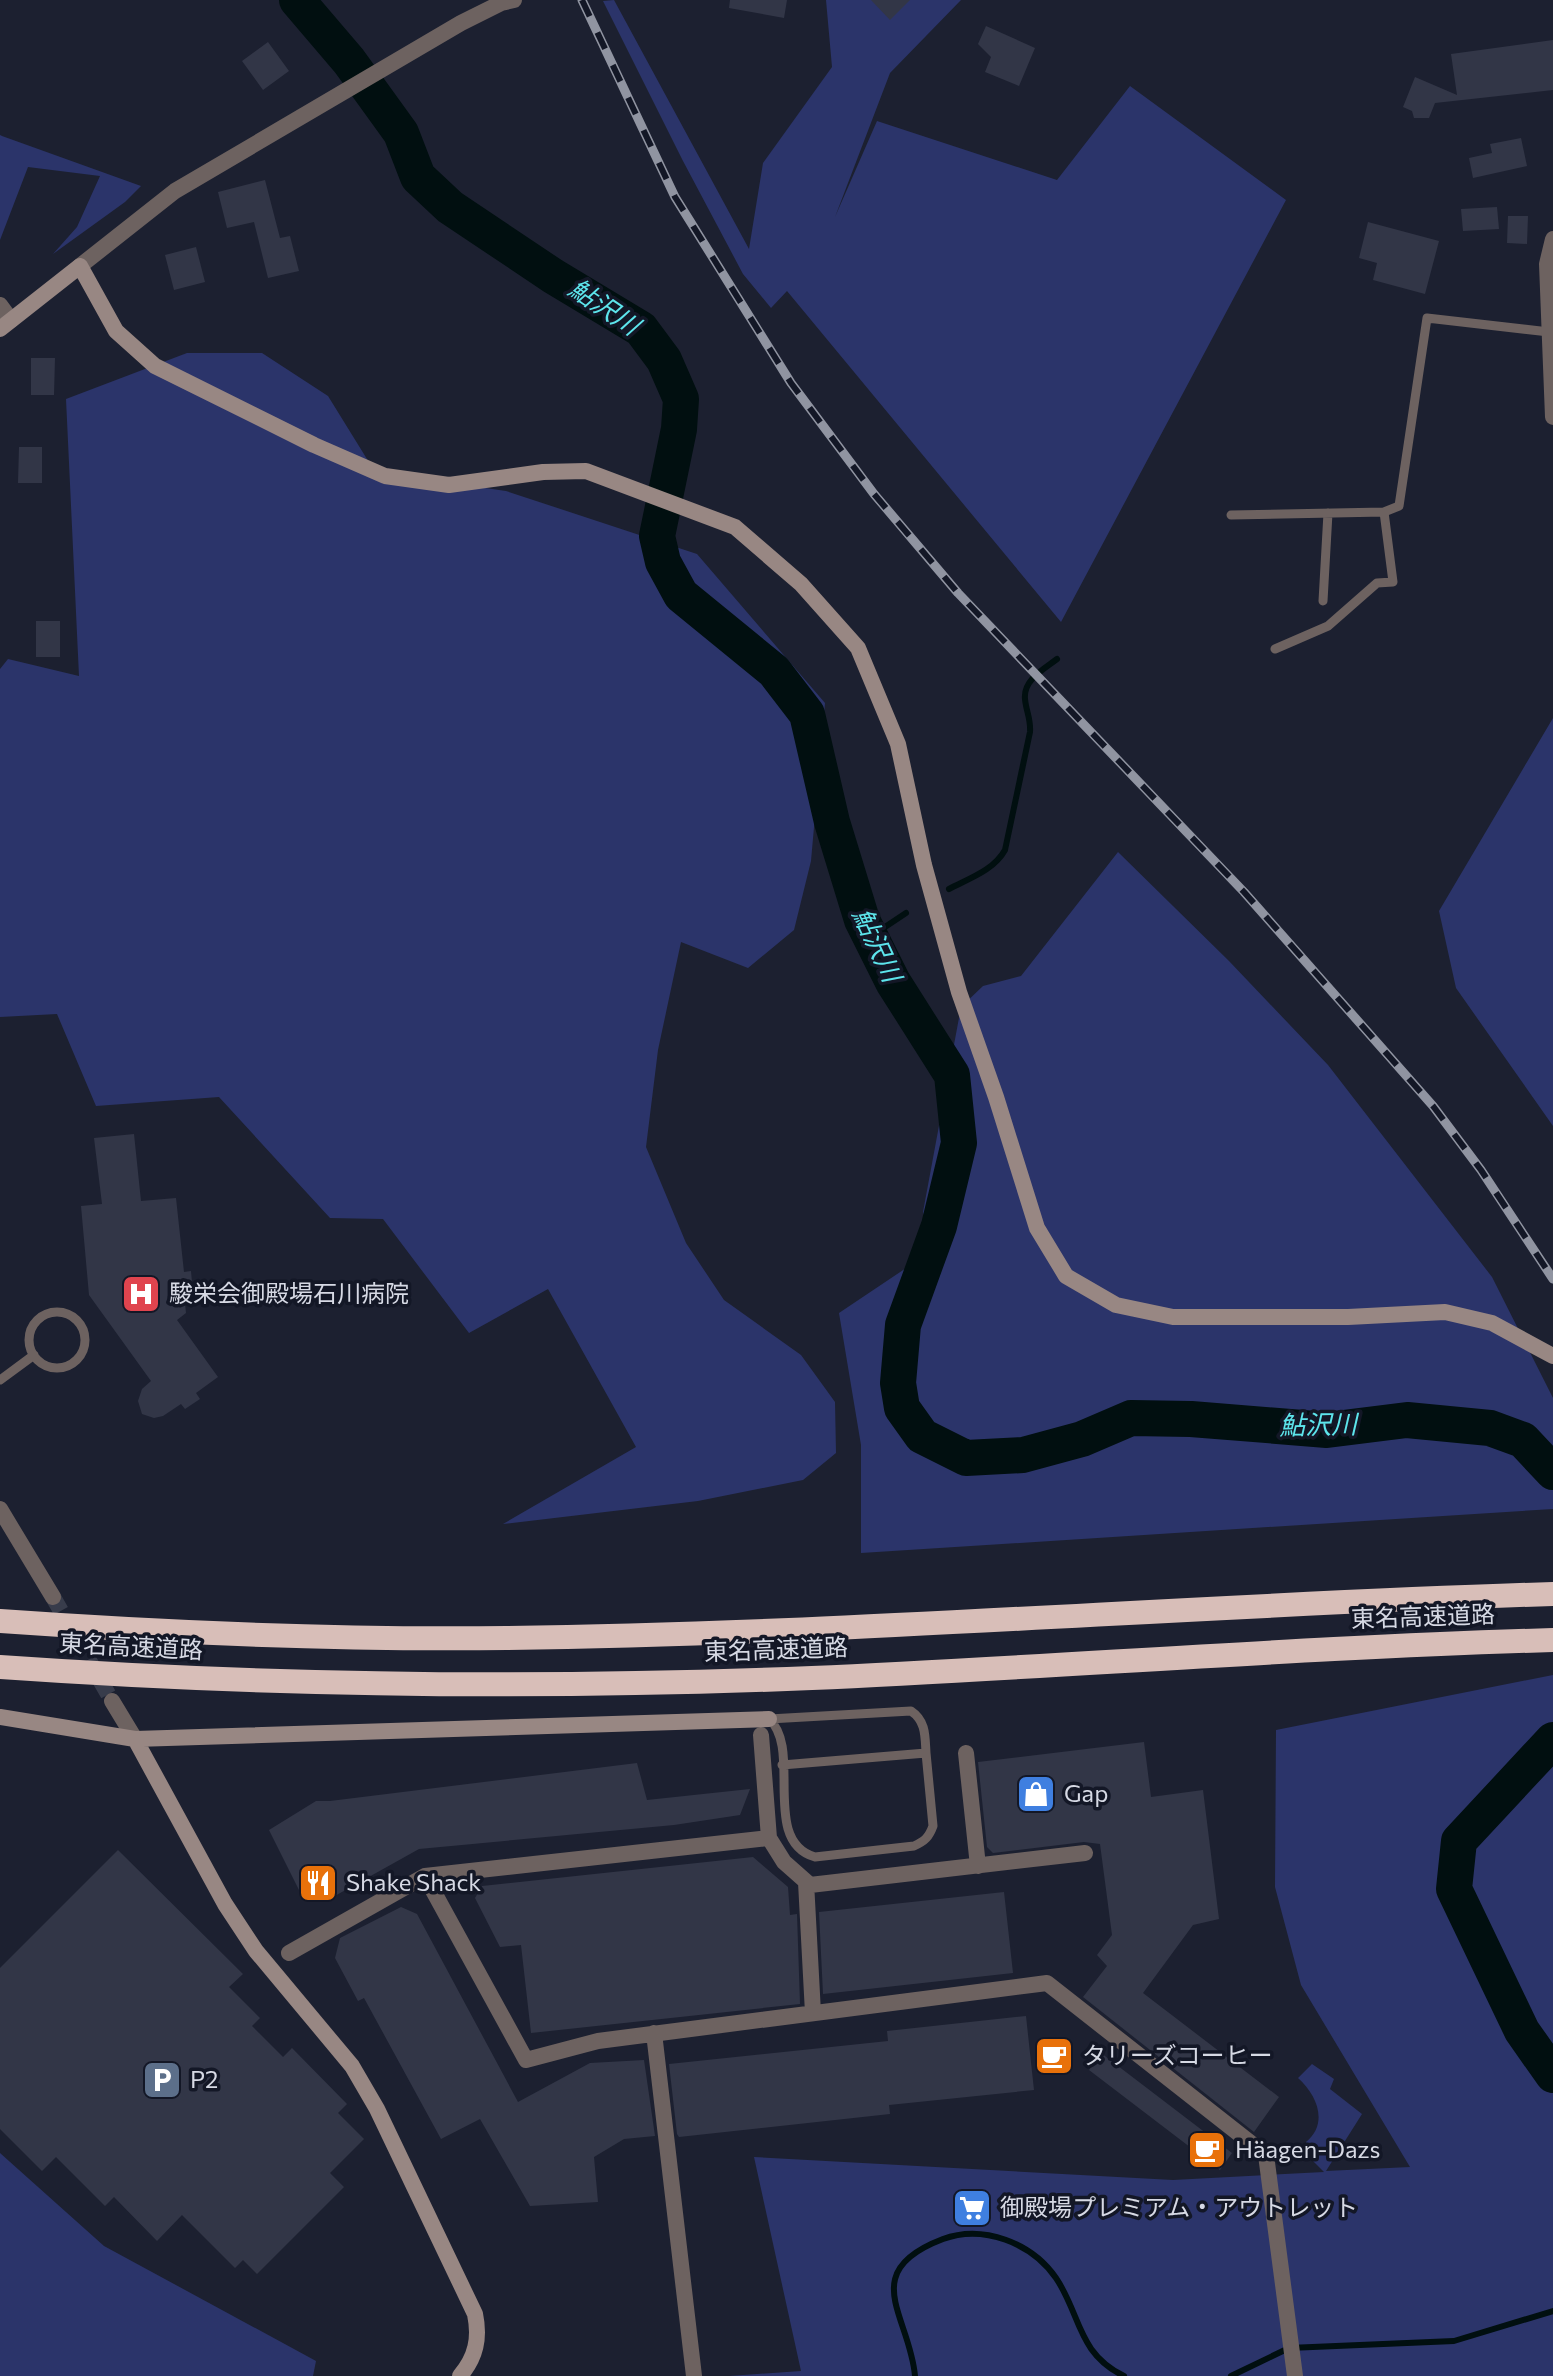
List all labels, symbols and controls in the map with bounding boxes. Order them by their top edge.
water label: 鮎沢川 [564,271,648,342]
water label: 鮎沢川 [848,902,910,989]
hospital icon: 駿栄会御殿場石川病院 [120,1273,162,1315]
place label: 駿栄会御殿場石川病院 [169,1278,409,1307]
water label: 鮎沢川 [1279,1407,1360,1440]
street label: 東名高速道路 [1350,1598,1495,1633]
street label: 東名高速道路 [58,1627,204,1664]
street label: 東名高速道路 [703,1631,848,1666]
shop icon: Gap [1015,1773,1057,1815]
place label: Gap [1064,1778,1108,1807]
restaurant icon: Shake Shack [297,1862,339,1904]
place label: Shake Shack [346,1867,481,1896]
cafe icon: タリーズコーヒー [1033,2035,1075,2077]
place label: タリーズコーヒー [1082,2040,1273,2069]
parking icon: P2 [141,2059,183,2101]
place label: P2 [190,2064,218,2093]
cafe icon: Häagen-Dazs [1186,2129,1228,2171]
place label: Häagen-Dazs [1235,2134,1380,2163]
supermarket icon: 御殿場プレミアム・アウトレット [951,2187,993,2229]
place label: 御殿場プレミアム・アウトレット [1000,2192,1358,2221]

